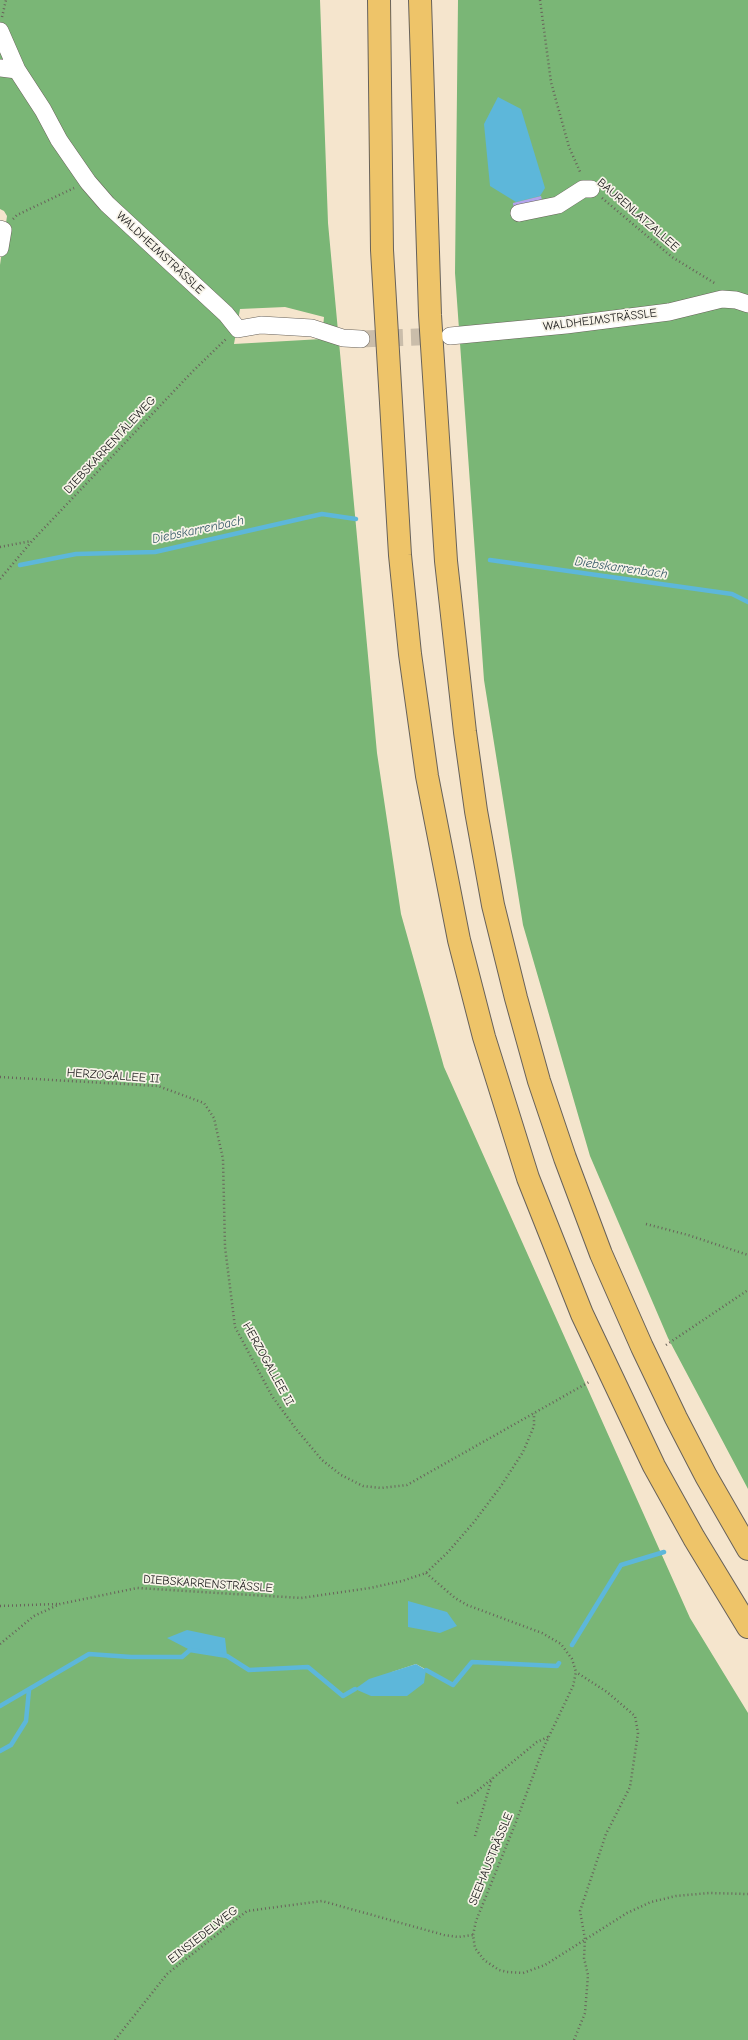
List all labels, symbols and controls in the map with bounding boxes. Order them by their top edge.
street label: BAURENLATZALLEE [594,176,682,254]
street label: WALDHEIMSTRÄSSLE [113,209,207,297]
street label: WALDHEIMSTRÄSSLE [542,306,658,334]
street label: DIEBSKARRENTÄLEWEG [61,393,159,497]
water label: Diebskarrenbach [151,513,245,547]
water label: Diebskarrenbach [574,554,668,582]
street label: HERZOGALLEE II [66,1066,160,1086]
street label: HERZOGALLEE II [239,1320,297,1408]
street label: DIEBSKARRENSTRÄSSLE [143,1572,273,1596]
street label: SEEHAUSTRÄSSLE [466,1811,516,1907]
street label: EINSIEDELWEG [165,1903,241,1967]

